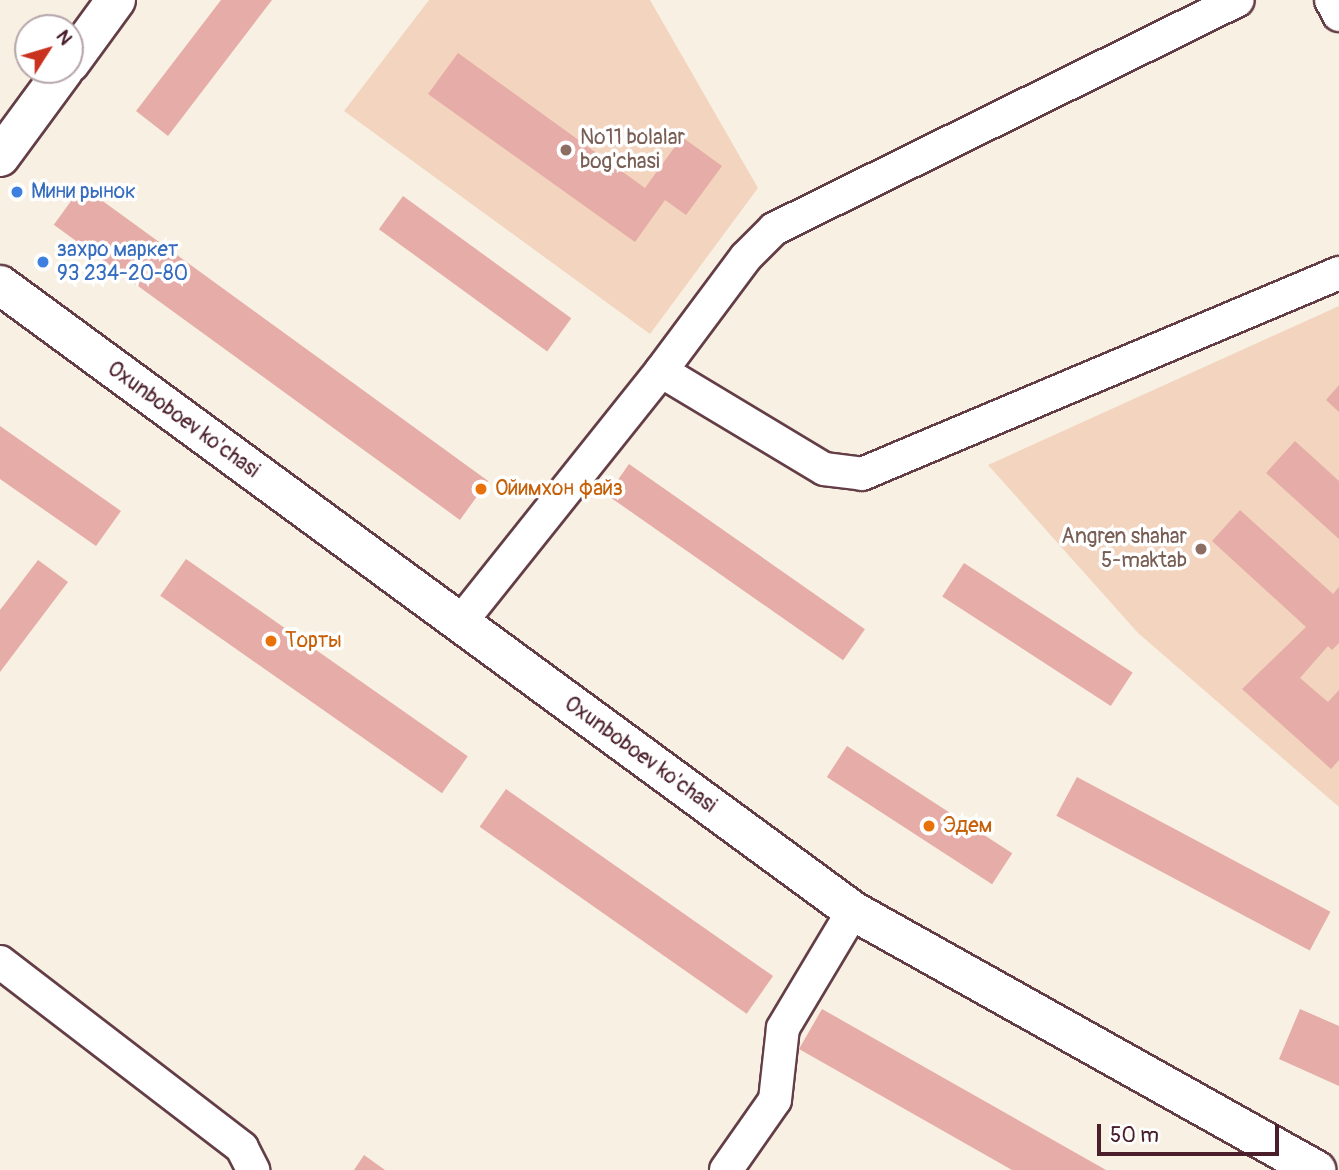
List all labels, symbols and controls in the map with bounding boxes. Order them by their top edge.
north arrow [14,14,84,84]
text: N [51,25,78,50]
place label: №11 bolalar bog'chasi [580,125,685,175]
marker: №11 bolalar bog'chasi [558,142,574,158]
place label: Мини рынок [31,179,136,205]
marker: Мини рынок [9,184,25,200]
place label: захро маркет 93 234-20-80 [57,237,188,287]
marker: захро маркет 93 234-20-80 [35,254,51,270]
street label: Oxunboboev ko'chasi [102,356,264,484]
place label: Ойимхон файз [495,476,623,502]
marker: Ойимхон файз [473,481,489,497]
place label: Angren shahar 5-maktab [1061,524,1187,574]
marker: Angren shahar 5-maktab [1193,541,1209,557]
place label: Торты [285,628,342,654]
marker: Торты [263,633,279,649]
street label: Oxunboboev ko'chasi [559,691,721,819]
place label: Эдем [943,813,992,839]
marker: Эдем [921,818,937,834]
scale bar [1101,1110,1283,1154]
text: 50 m [1110,1122,1159,1149]

